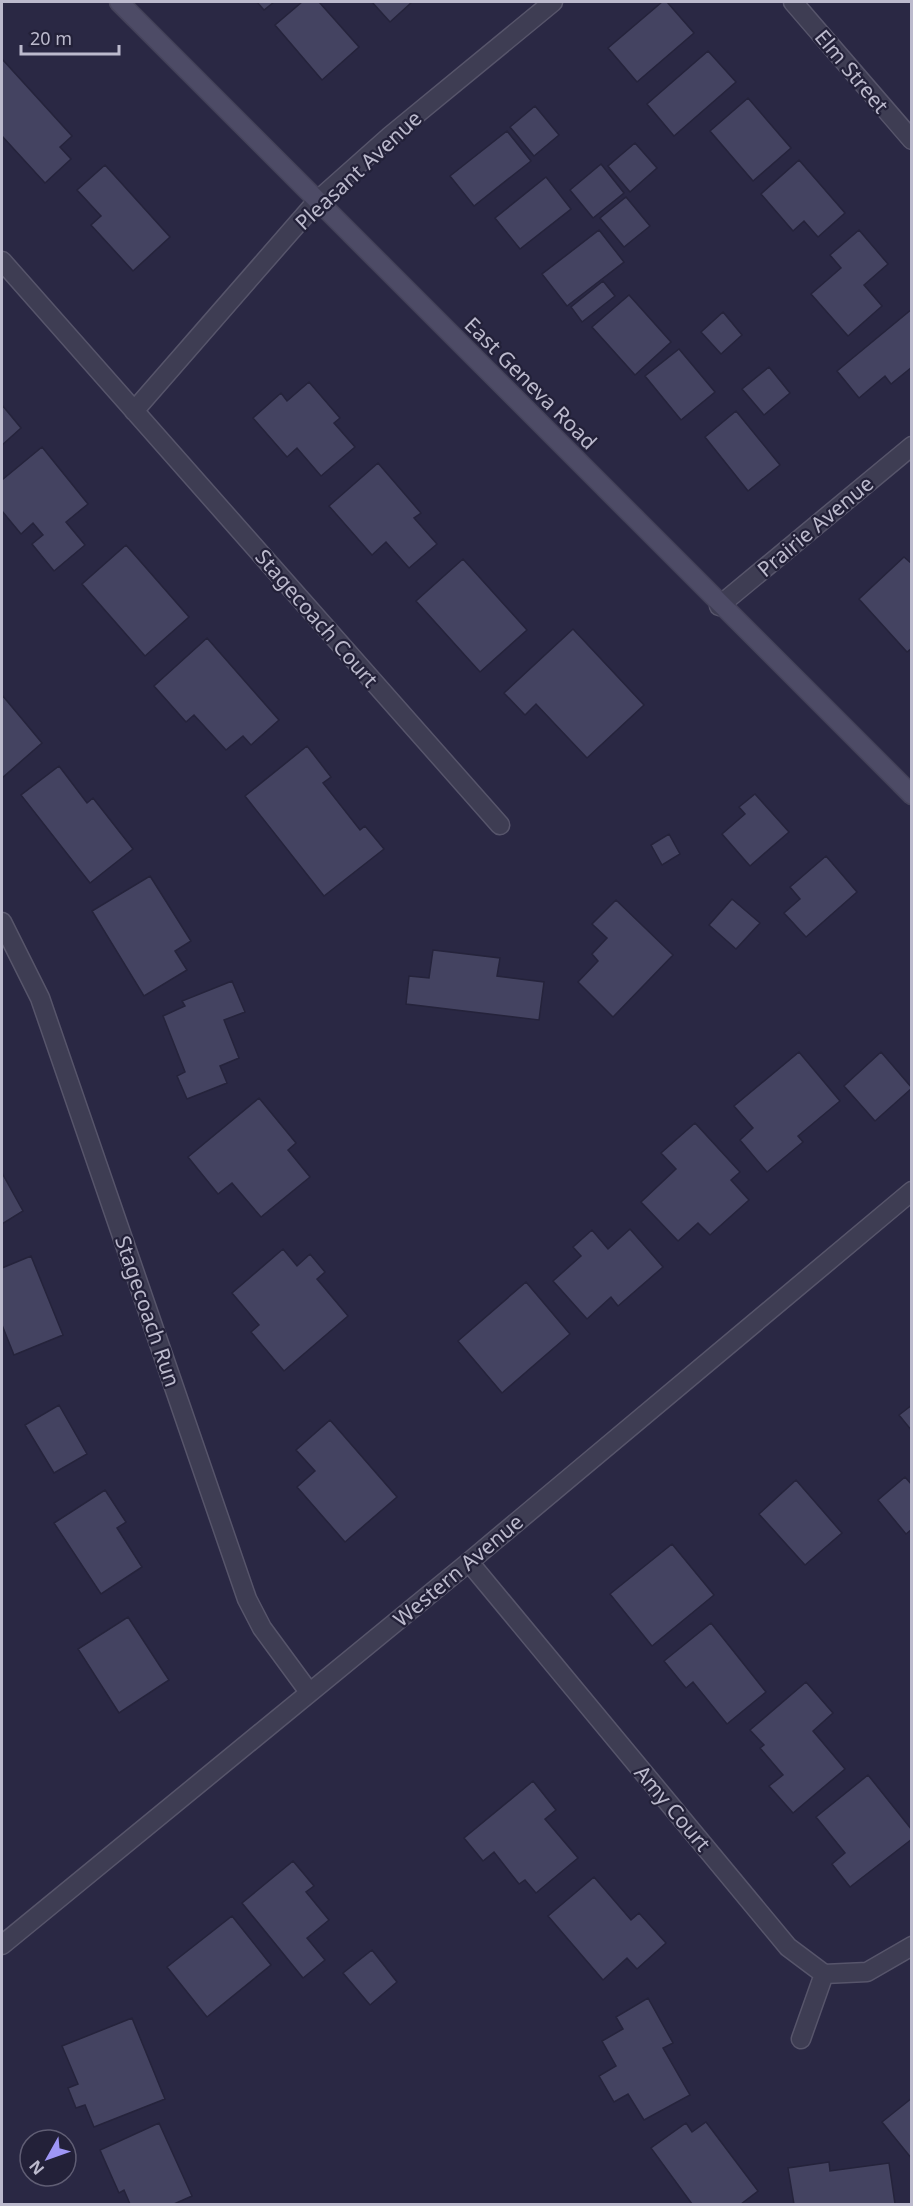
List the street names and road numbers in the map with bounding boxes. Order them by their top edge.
street label: Elm Street [809,23,895,119]
street label: Pleasant Avenue [289,104,427,236]
street label: East Geneva Road [459,311,603,455]
street label: Prairie Avenue [751,469,879,583]
street label: Stagecoach Court [249,543,385,693]
street label: Stagecoach Run [109,1232,187,1390]
street label: Western Avenue [387,1507,529,1633]
street label: Amy Court [629,1759,718,1857]

